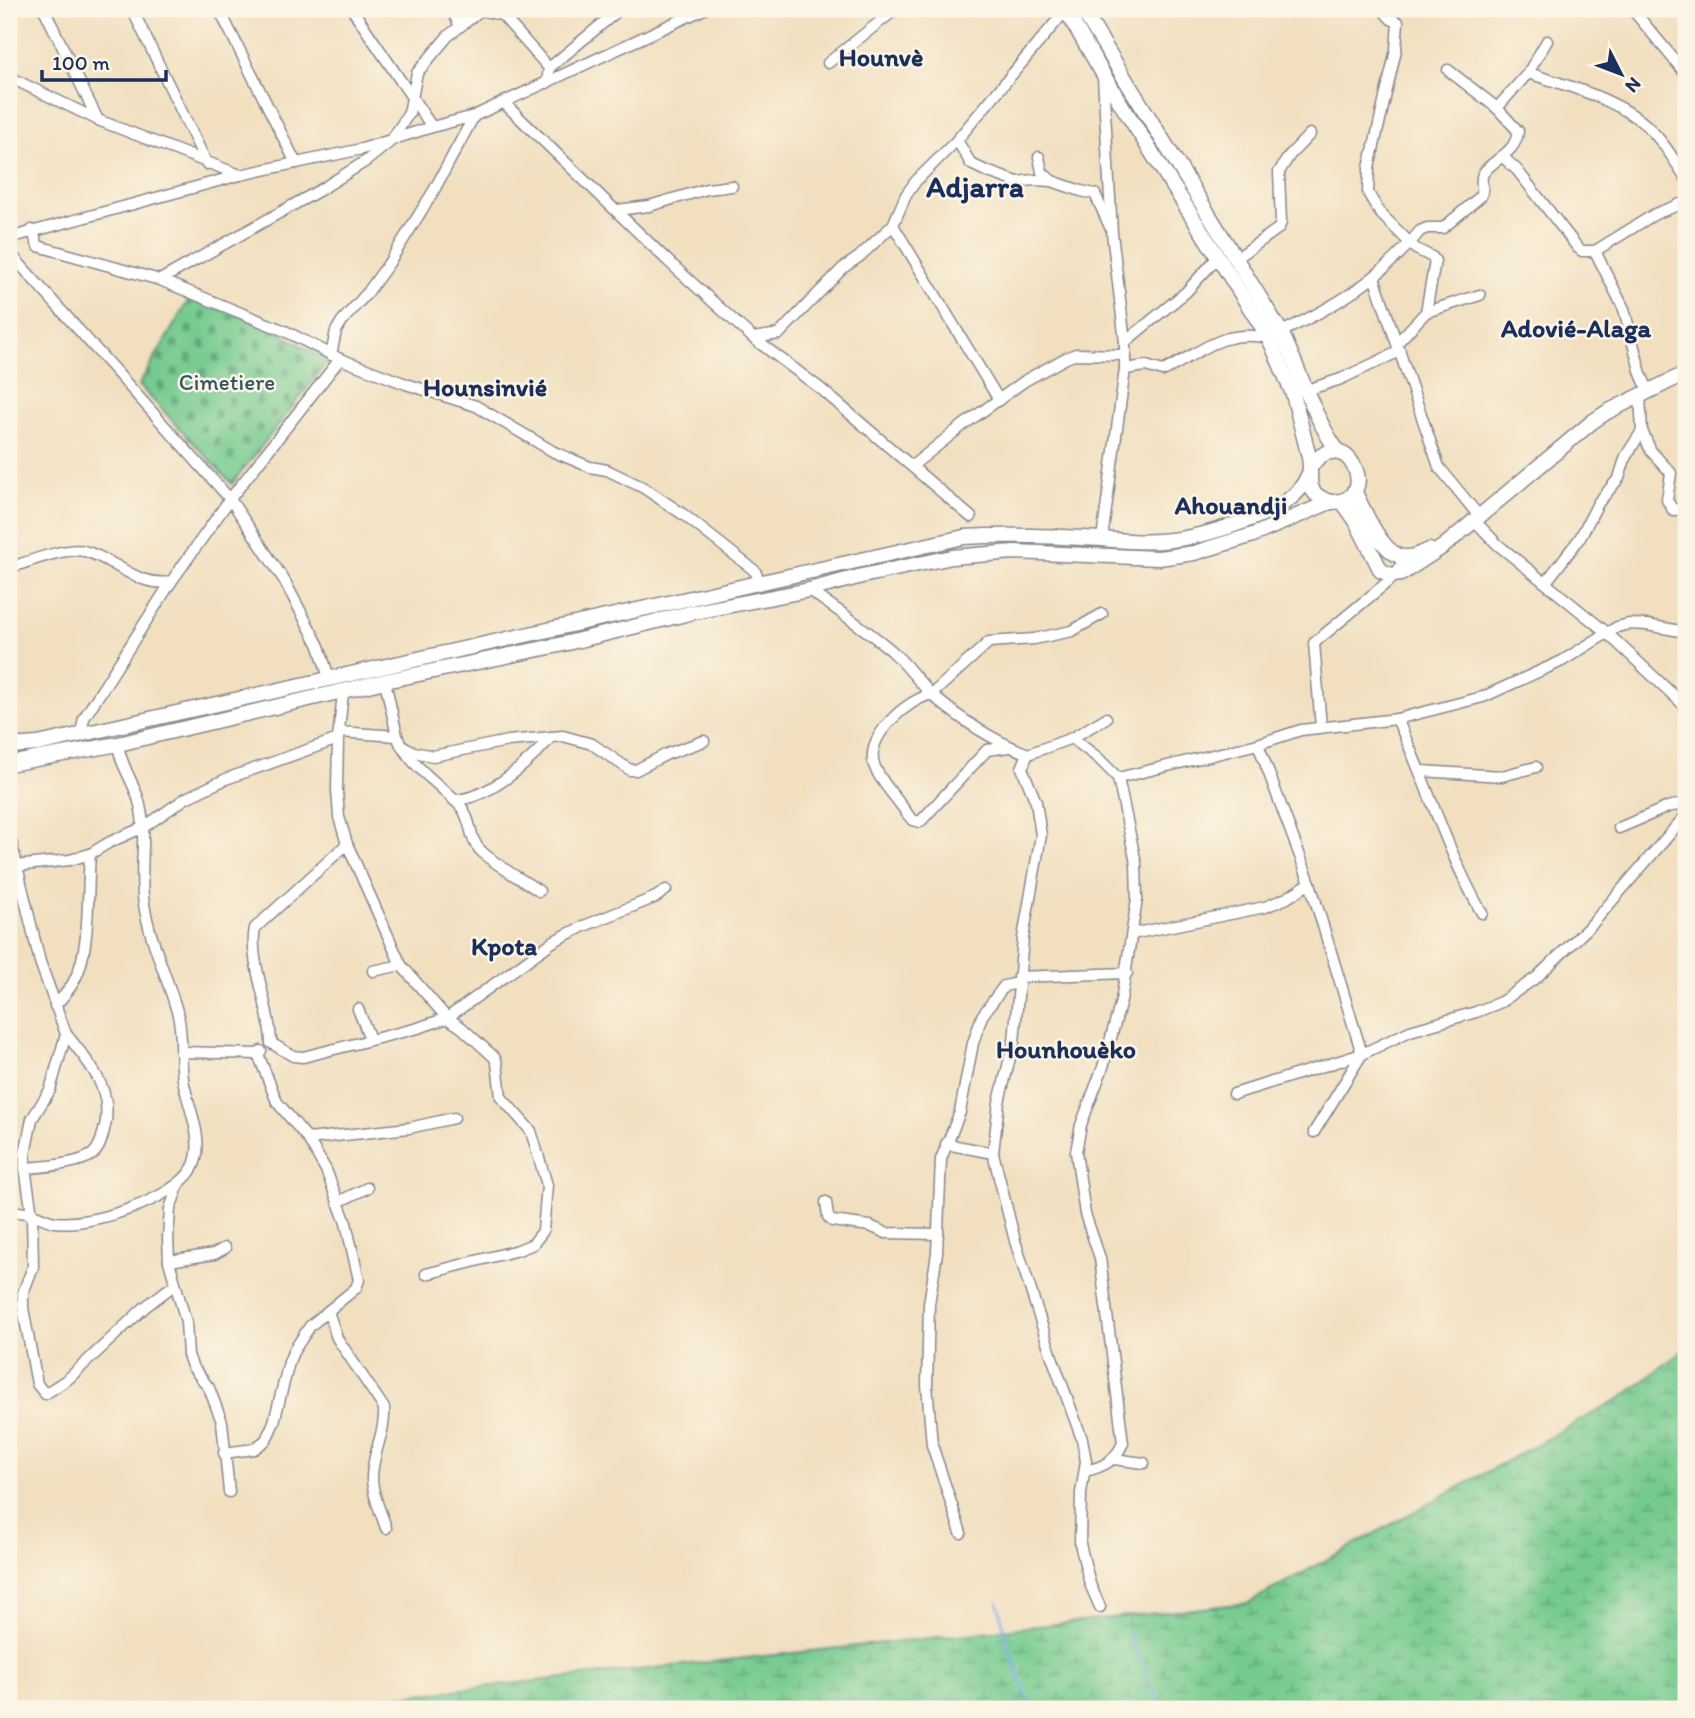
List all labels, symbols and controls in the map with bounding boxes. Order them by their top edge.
scale bar [42,38,166,82]
north arrow [1586,38,1656,108]
district label: Hounvè [839,41,923,73]
text: 100 m [52,50,110,75]
text: N [1620,73,1646,98]
district label: Adjarra [925,168,1024,205]
district label: Adovié-Alaga [1500,312,1652,344]
park label: Cimetiere [179,368,275,396]
district label: Hounsinvié [423,371,547,403]
district label: Ahouandji [1174,489,1287,521]
district label: Kpota [471,930,537,962]
district label: Hounhouèko [996,1033,1136,1065]

